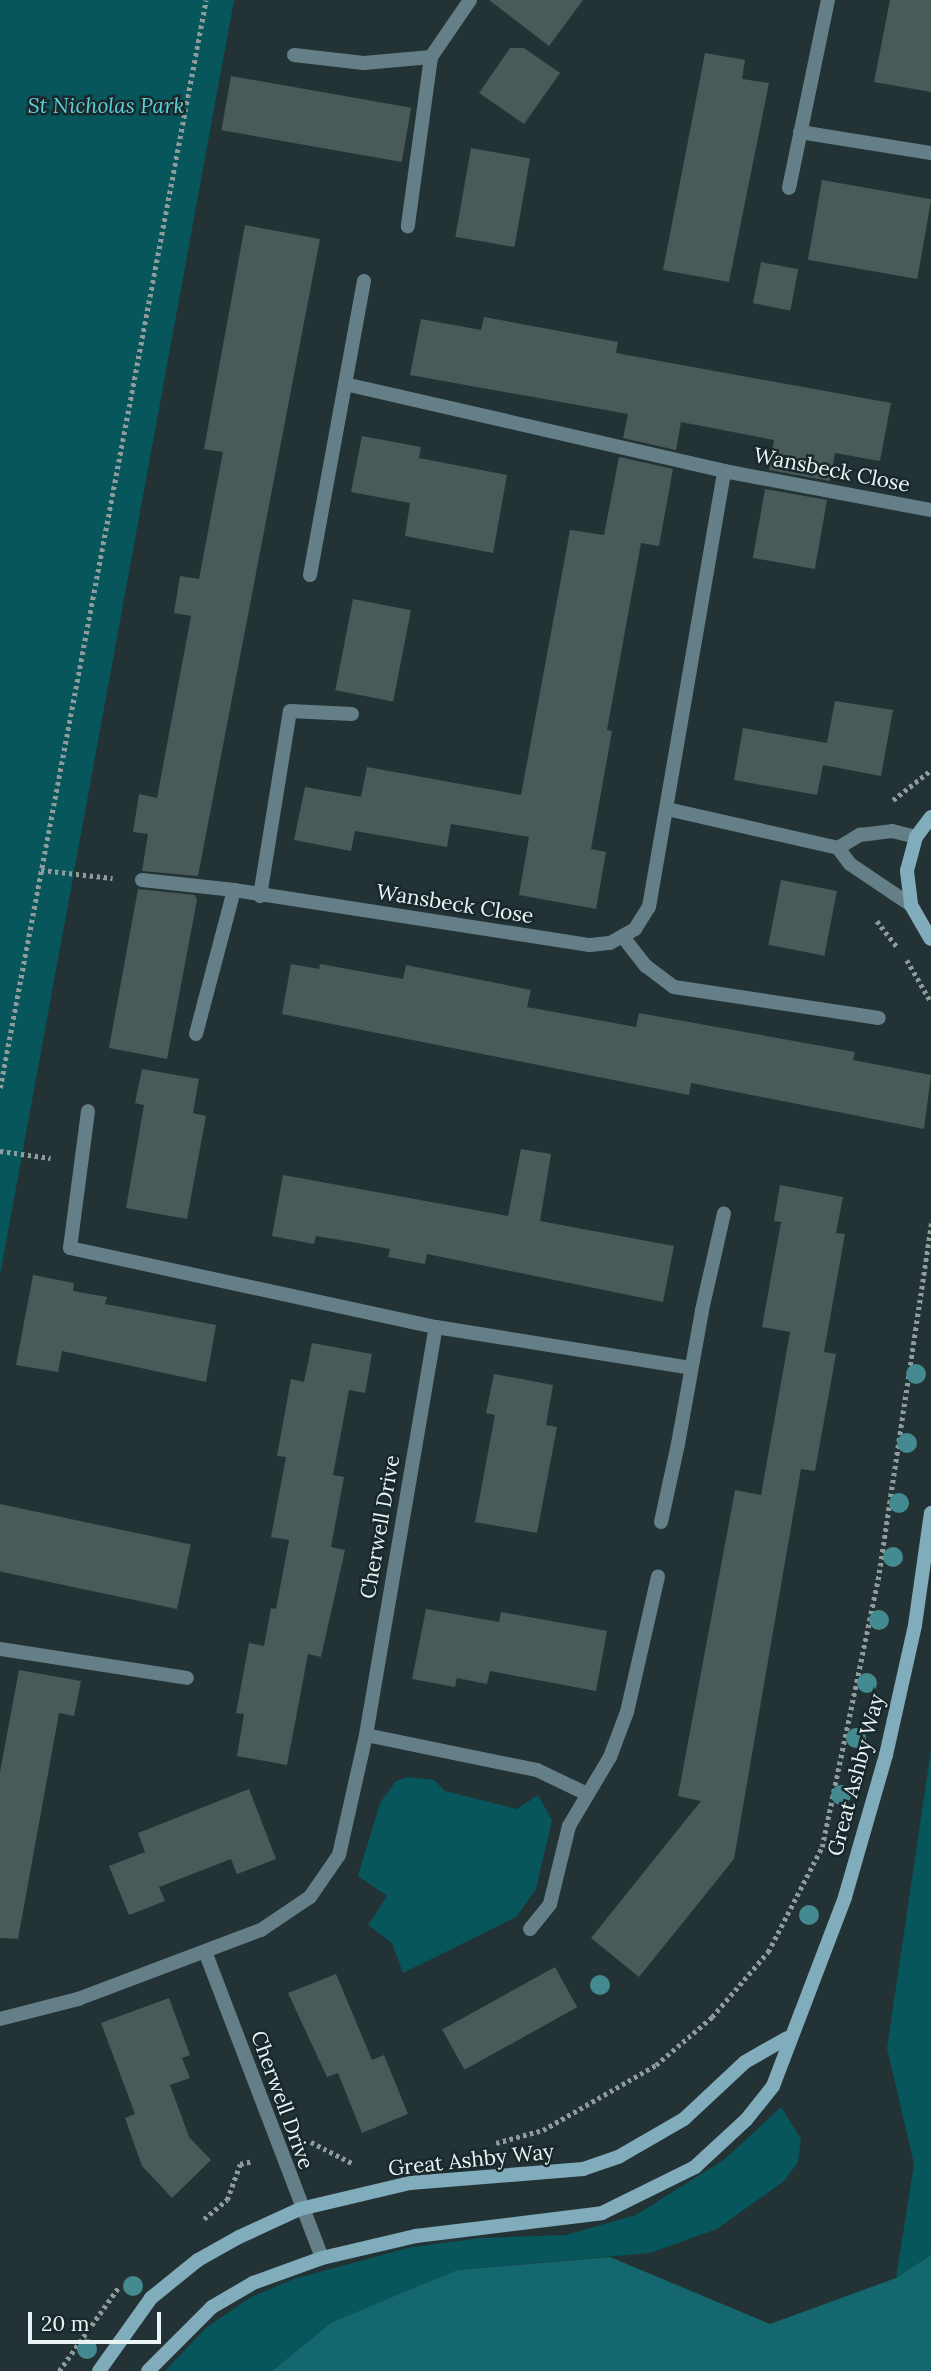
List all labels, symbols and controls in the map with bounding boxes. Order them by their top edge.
park label: St Nicholas Park [28,93,184,119]
street label: Wansbeck Close [752,442,912,498]
street label: Wansbeck Close [375,879,535,929]
street label: Cherwell Drive [355,1453,405,1601]
street label: Great Ashby Way [822,1691,890,1859]
street label: Cherwell Drive [245,2027,319,2173]
street label: Great Ashby Way [387,2139,555,2181]
scale bar [32,2298,164,2342]
text: 20 m [41,2310,90,2337]

